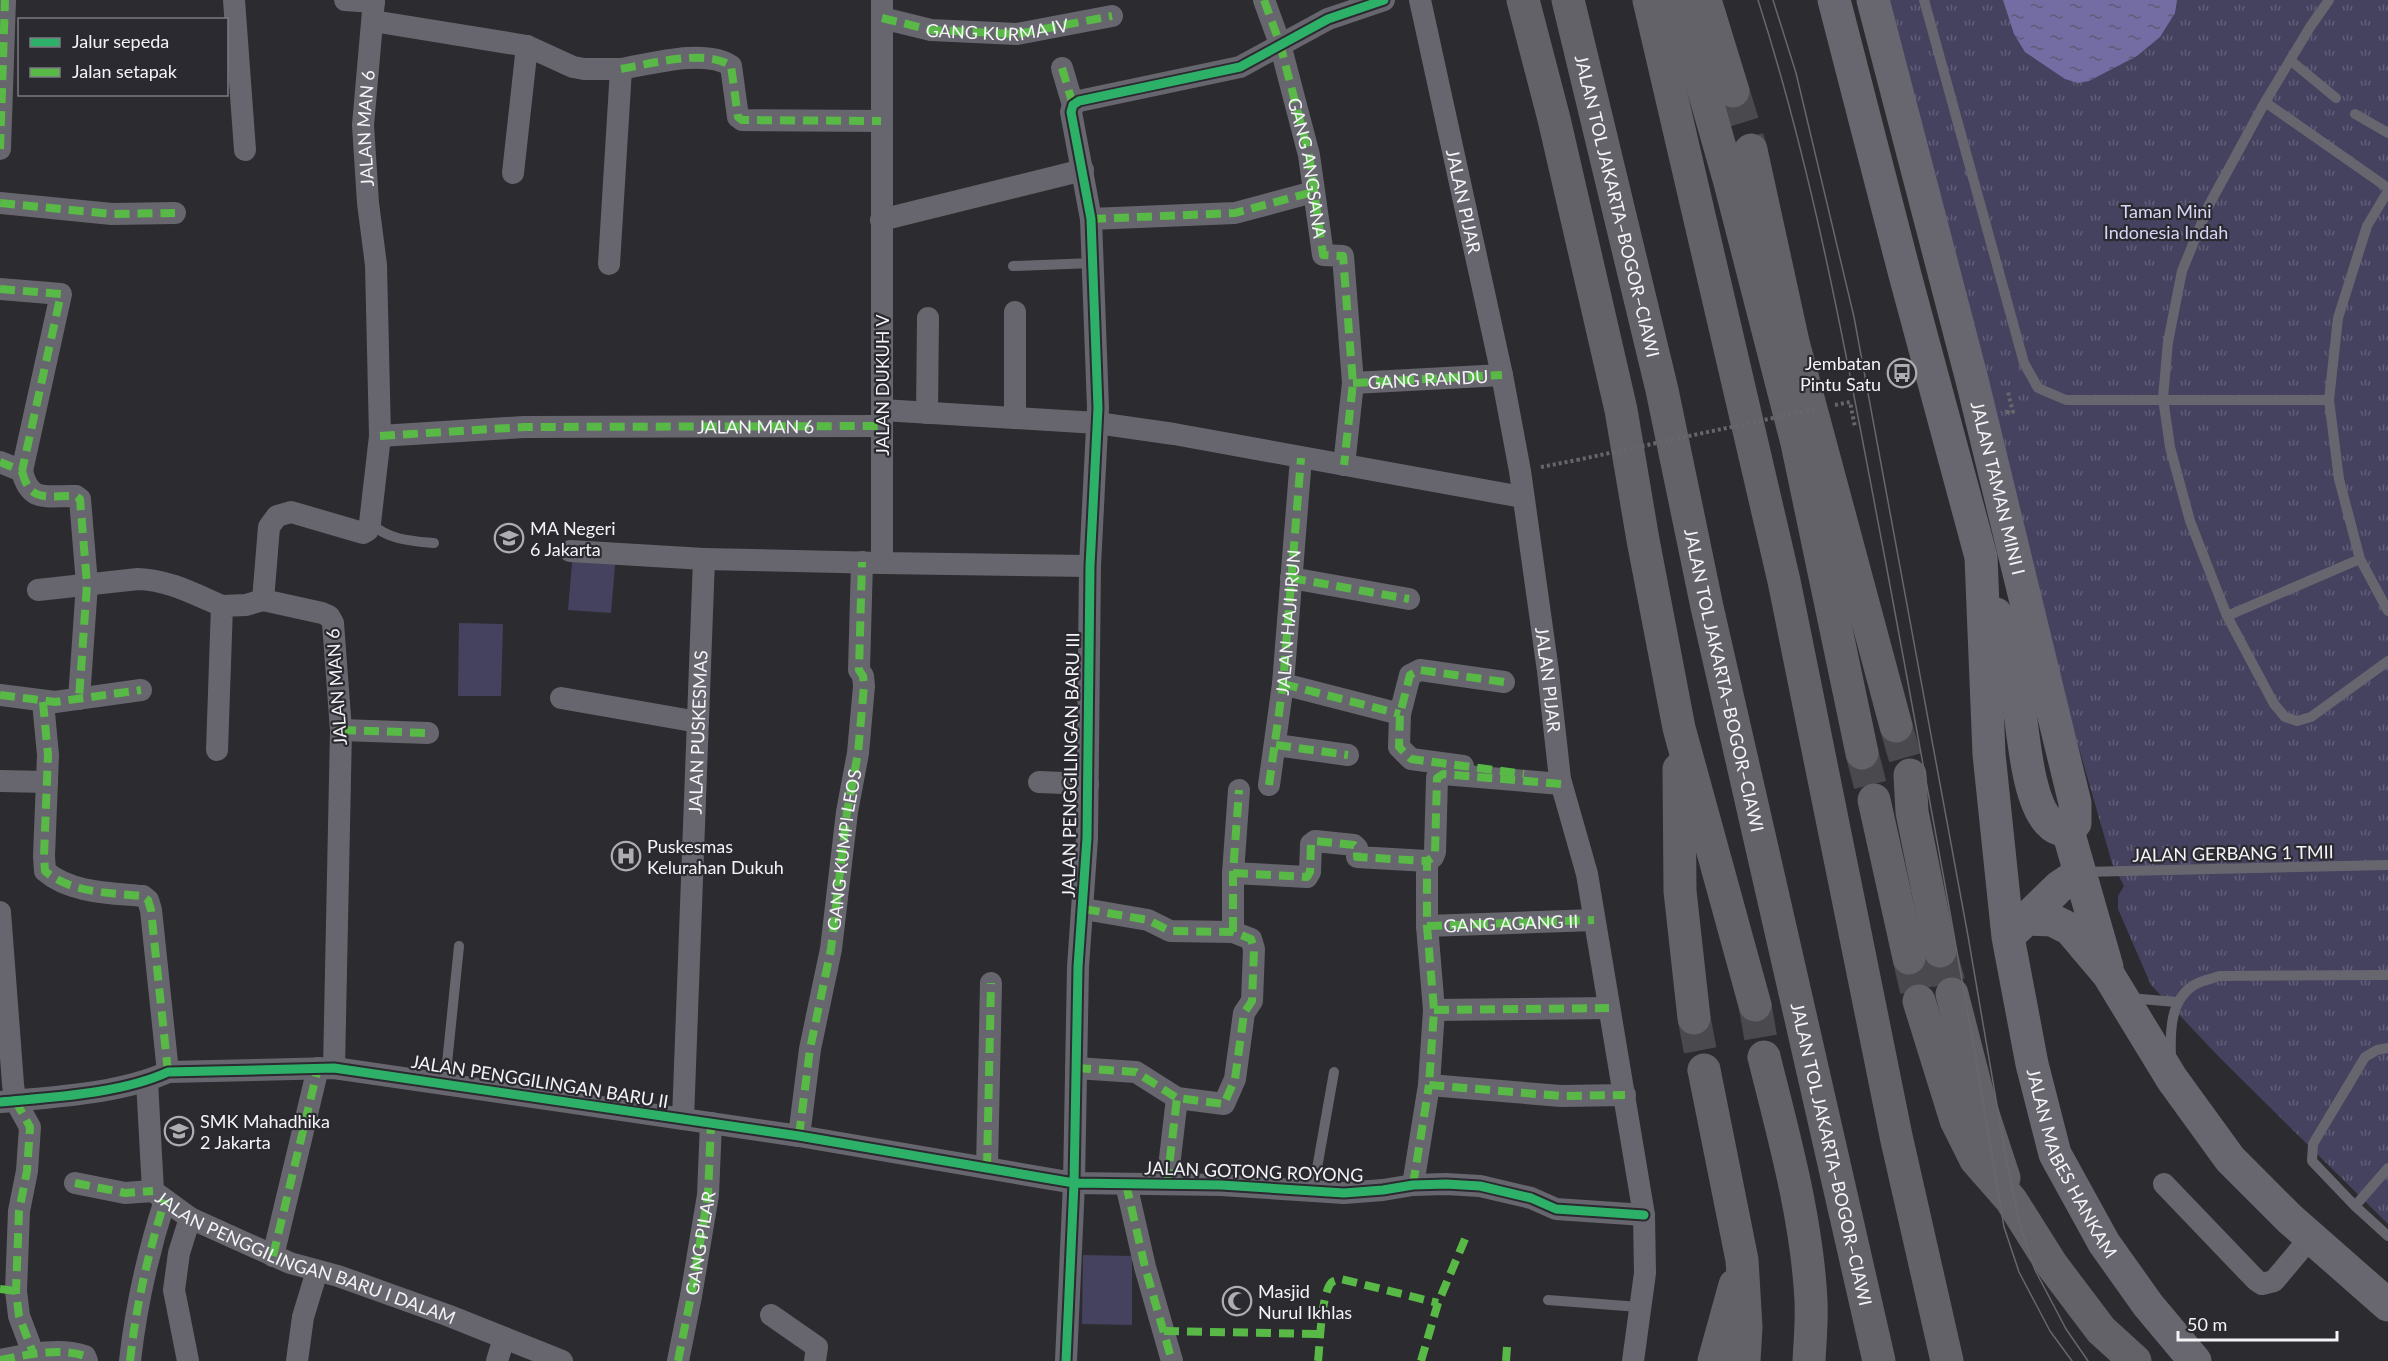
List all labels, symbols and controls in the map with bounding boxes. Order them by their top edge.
street label: GANG KURMA IV [925,13,1071,45]
legend [18,18,228,96]
text: Jalur sepeda [72,30,169,52]
street label: JALAN TOL JAKARTA–BOGOR–CIAWI [1571,53,1665,360]
text: Jalan setapak [72,60,178,82]
street label: JALAN MAN 6 [352,69,379,187]
street label: GANG ANGSANA [1283,95,1332,240]
street label: JALAN PIJAR [1442,147,1486,256]
park label: Taman Mini Indonesia Indah [2104,200,2228,243]
street label: JALAN DUKUH V [871,313,893,456]
place label: Jembatan Pintu Satu [1800,352,1881,395]
bus stop icon: Jembatan Pintu Satu [1886,357,1918,389]
street label: GANG RANDU [1367,365,1489,393]
street label: JALAN TAMAN MINI I [1967,399,2030,577]
street label: JALAN MAN 6 [697,415,814,438]
place label: MA Negeri 6 Jakarta [530,517,615,560]
school or university icon: MA Negeri 6 Jakarta [493,522,525,554]
street label: JALAN TOL JAKARTA–BOGOR–CIAWI [1680,526,1769,834]
street label: JALAN HAJI IRUN [1271,549,1305,696]
street label: JALAN PIJAR [1531,625,1566,734]
street label: JALAN MAN 6 [321,628,351,746]
street label: JALAN PENGGILINGAN BARU III [1057,632,1083,898]
street label: JALAN PUSKESMAS [683,650,712,815]
street label: GANG KUMPI LEOS [822,767,866,932]
place label: Puskesmas Kelurahan Dukuh [647,835,784,878]
hospital icon: Puskesmas Kelurahan Dukuh [610,840,642,872]
street label: JALAN GERBANG 1 TMII [2132,840,2334,866]
street label: GANG AGANG II [1443,910,1579,936]
street label: JALAN TOL JAKARTA–BOGOR–CIAWI [1787,1000,1877,1308]
street label: JALAN PENGGILINGAN BARU II [410,1050,670,1112]
street label: JALAN MABES HANKAM [2023,1066,2122,1262]
place label: SMK Mahadhika 2 Jakarta [200,1110,330,1153]
school or university icon: SMK Mahadhika 2 Jakarta [163,1115,195,1147]
street label: JALAN GOTONG ROYONG [1144,1156,1364,1186]
street label: JALAN PENGGILINGAN BARU I DALAM [151,1186,459,1328]
street label: GANG PILAR [680,1189,720,1297]
place label: Masjid Nurul Ikhlas [1258,1280,1352,1323]
mosque icon: Masjid Nurul Ikhlas [1221,1285,1253,1317]
scale bar [2178,1304,2337,1342]
text: 50 m [2187,1313,2227,1335]

